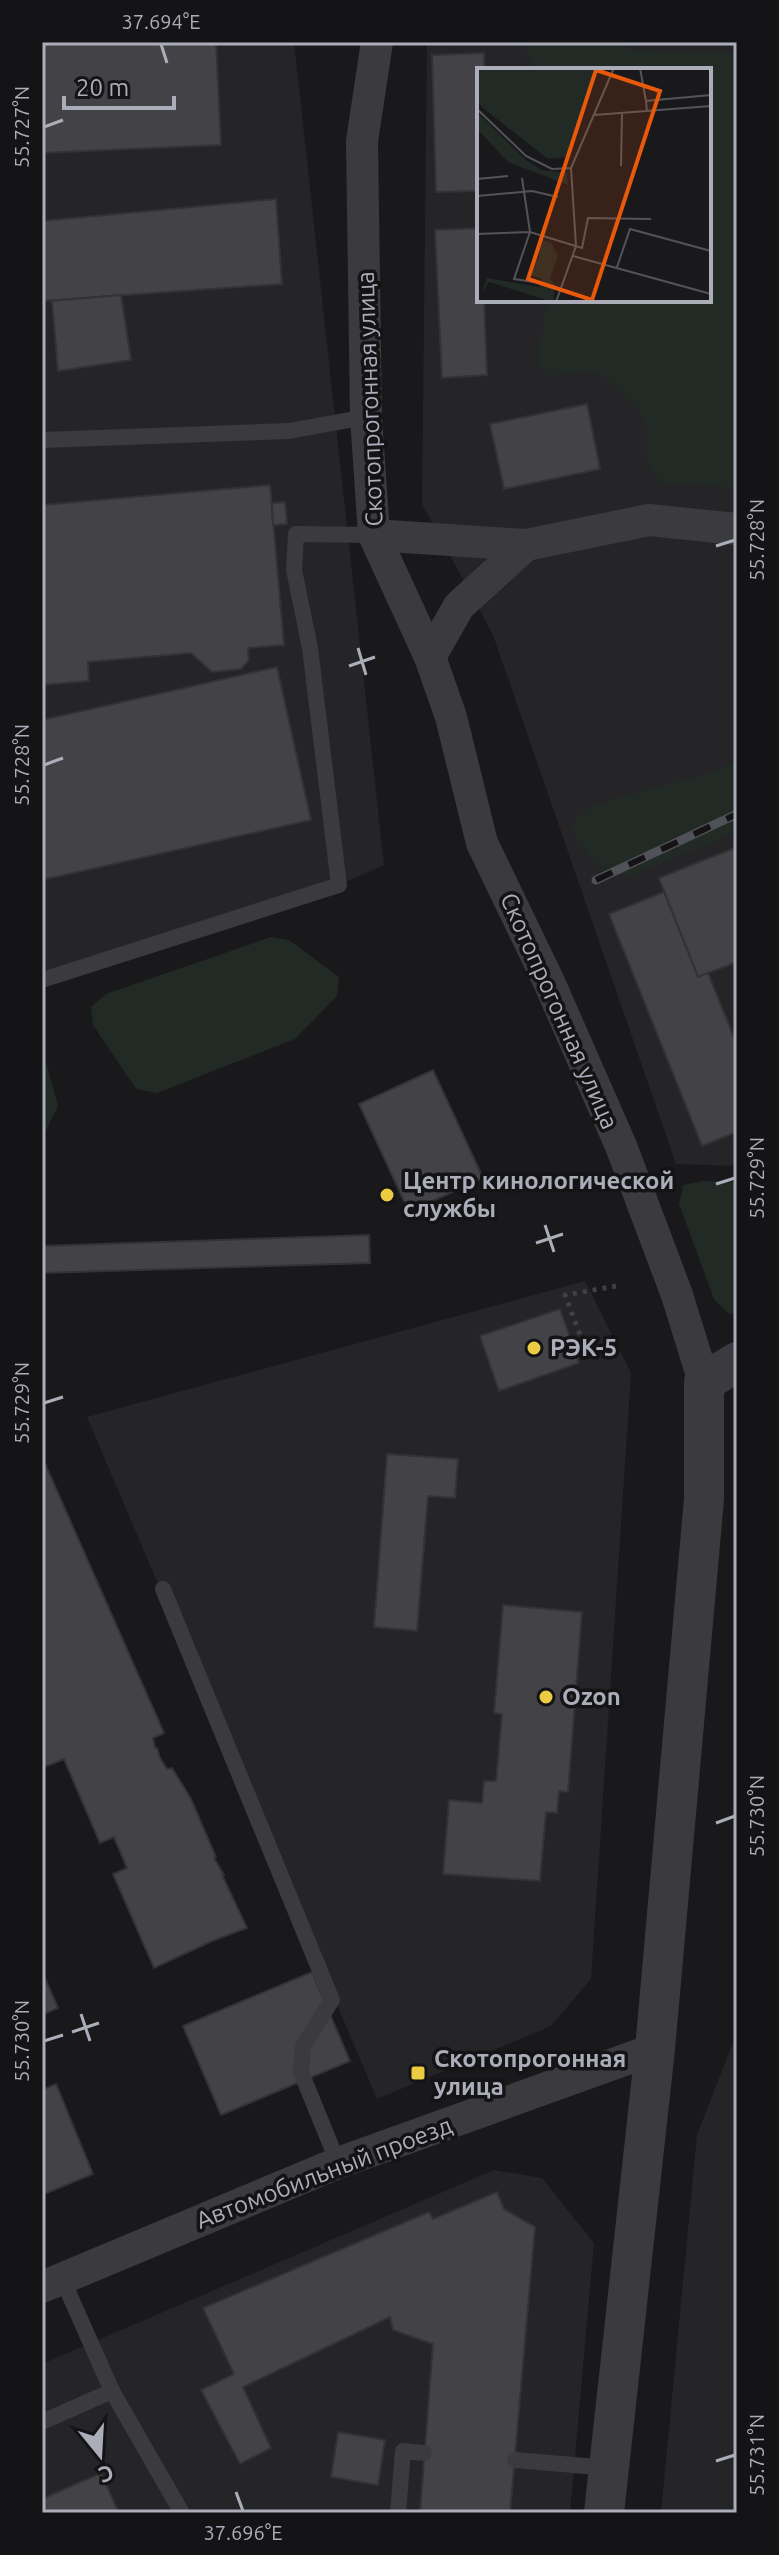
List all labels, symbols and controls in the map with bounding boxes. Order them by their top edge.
text: 37.694°E [122,10,201,33]
scale bar [64,60,174,110]
inset map [477,68,711,302]
text: 20 m [76,74,129,101]
text: 55.727°N [10,86,33,168]
street label: Скотопрогонная улица [352,271,387,527]
text: 55.728°N [745,499,768,581]
text: 55.728°N [10,724,33,806]
street label: Скотопрогонная улица [495,889,624,1133]
text: 55.729°N [745,1137,768,1219]
place label: Центр кинологической службы [403,1167,674,1222]
marker: Центр кинологической службы [378,1186,396,1204]
place label: РЭК-5 [550,1334,617,1361]
marker: РЭК-5 [525,1339,543,1357]
text: 55.729°N [10,1362,33,1444]
place label: Ozon [562,1683,621,1710]
marker: Ozon [537,1688,555,1706]
text: 55.730°N [745,1775,768,1857]
text: 55.730°N [10,2000,33,2082]
place label: Скотопрогонная улица [434,2045,626,2100]
marker: Скотопрогонная улица [409,2064,427,2082]
street label: Автомобильный проезд [192,2111,456,2234]
text: 55.731°N [745,2414,768,2496]
north arrow [60,2415,140,2495]
text: С [96,2460,117,2489]
text: 37.696°E [204,2521,283,2544]

